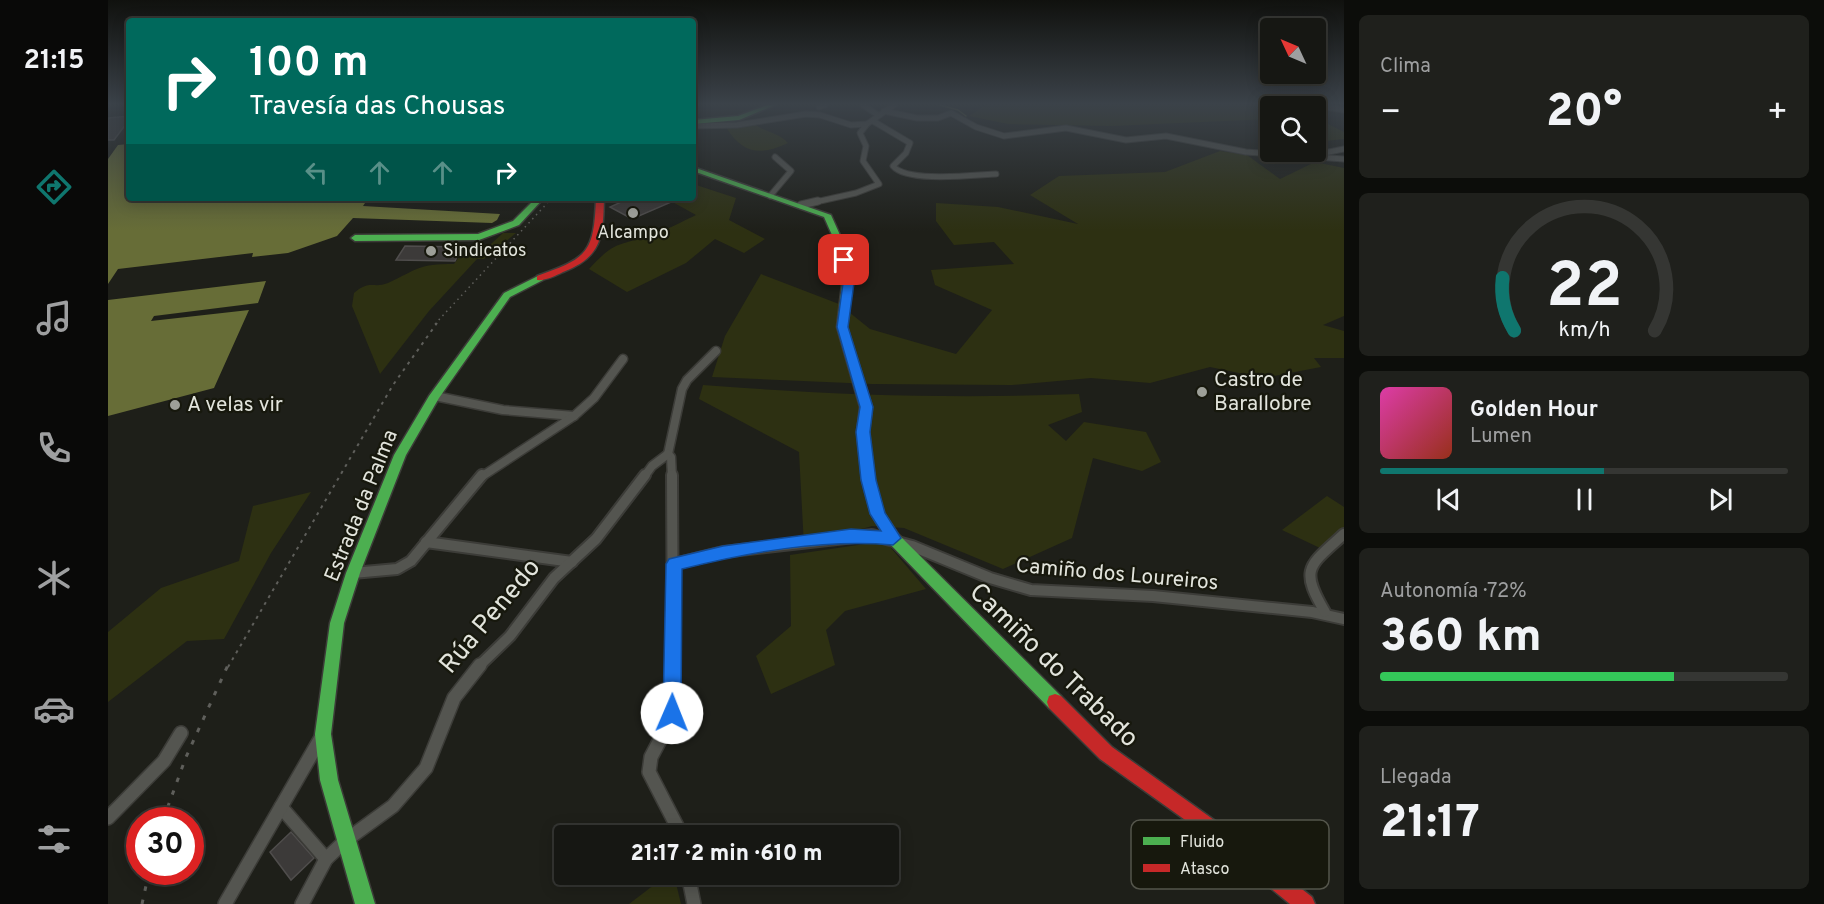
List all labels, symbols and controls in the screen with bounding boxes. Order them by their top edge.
north arrow [1260,18,1326,84]
map controls [1260,18,1326,162]
text: 100 m [249,38,368,91]
icon: right [150,42,228,120]
text: 21:15 [23,44,85,78]
text: Clima [1380,54,1431,80]
text: 20° [1546,85,1622,142]
text: Travesía das Chousas [249,90,506,124]
text: − [1380,93,1401,135]
text: + [1767,93,1788,135]
button: search [1260,96,1326,162]
icon: left [300,156,333,189]
icon: ahead [363,156,396,189]
icon: ahead [426,156,459,189]
icon: right [489,156,522,189]
icon: directions [33,166,75,208]
marker: Alcampo [626,206,640,220]
place label: Alcampo [597,222,669,245]
pin [818,234,869,285]
place label: Sindicatos [443,240,526,263]
icon: arrive [827,243,860,276]
marker: Sindicatos [424,244,438,258]
text: 22 [1546,250,1622,329]
icon: music [33,297,75,339]
text: km/h [1558,318,1610,345]
place label: Castro de Barallobre [1214,367,1311,418]
marker: Castro de Barallobre [1195,385,1209,399]
place label: A velas vir [187,392,283,419]
text: Golden Hour [1470,397,1598,424]
marker: A velas vir [168,398,182,412]
text: Lumen [1470,424,1532,450]
street label: Estrada da Palma [319,426,405,586]
icon: phone [33,427,75,469]
icon: previous [1432,483,1465,516]
icon: pause [1568,483,1601,516]
icon: next [1704,483,1737,516]
street label: Rúa Penedo [433,553,549,681]
street label: Camiño dos Loureiros [1015,553,1219,597]
icon: climate [33,557,75,599]
street label: Camiño do Trabado [961,577,1145,755]
text: Autonomía · 72% [1380,579,1527,605]
text: 360 km [1380,610,1542,667]
position arrow [640,681,704,745]
icon: car [33,688,75,730]
text: Llegada [1380,765,1452,791]
text: 21:17 [1380,796,1480,853]
speed limit sign: 30 [126,807,204,885]
icon: filters [33,818,75,860]
legend [1131,820,1329,889]
text: Fluido [1180,833,1224,853]
text: 21:17 · 2 min · 610 m [630,841,823,868]
text: Atasco [1180,860,1229,880]

